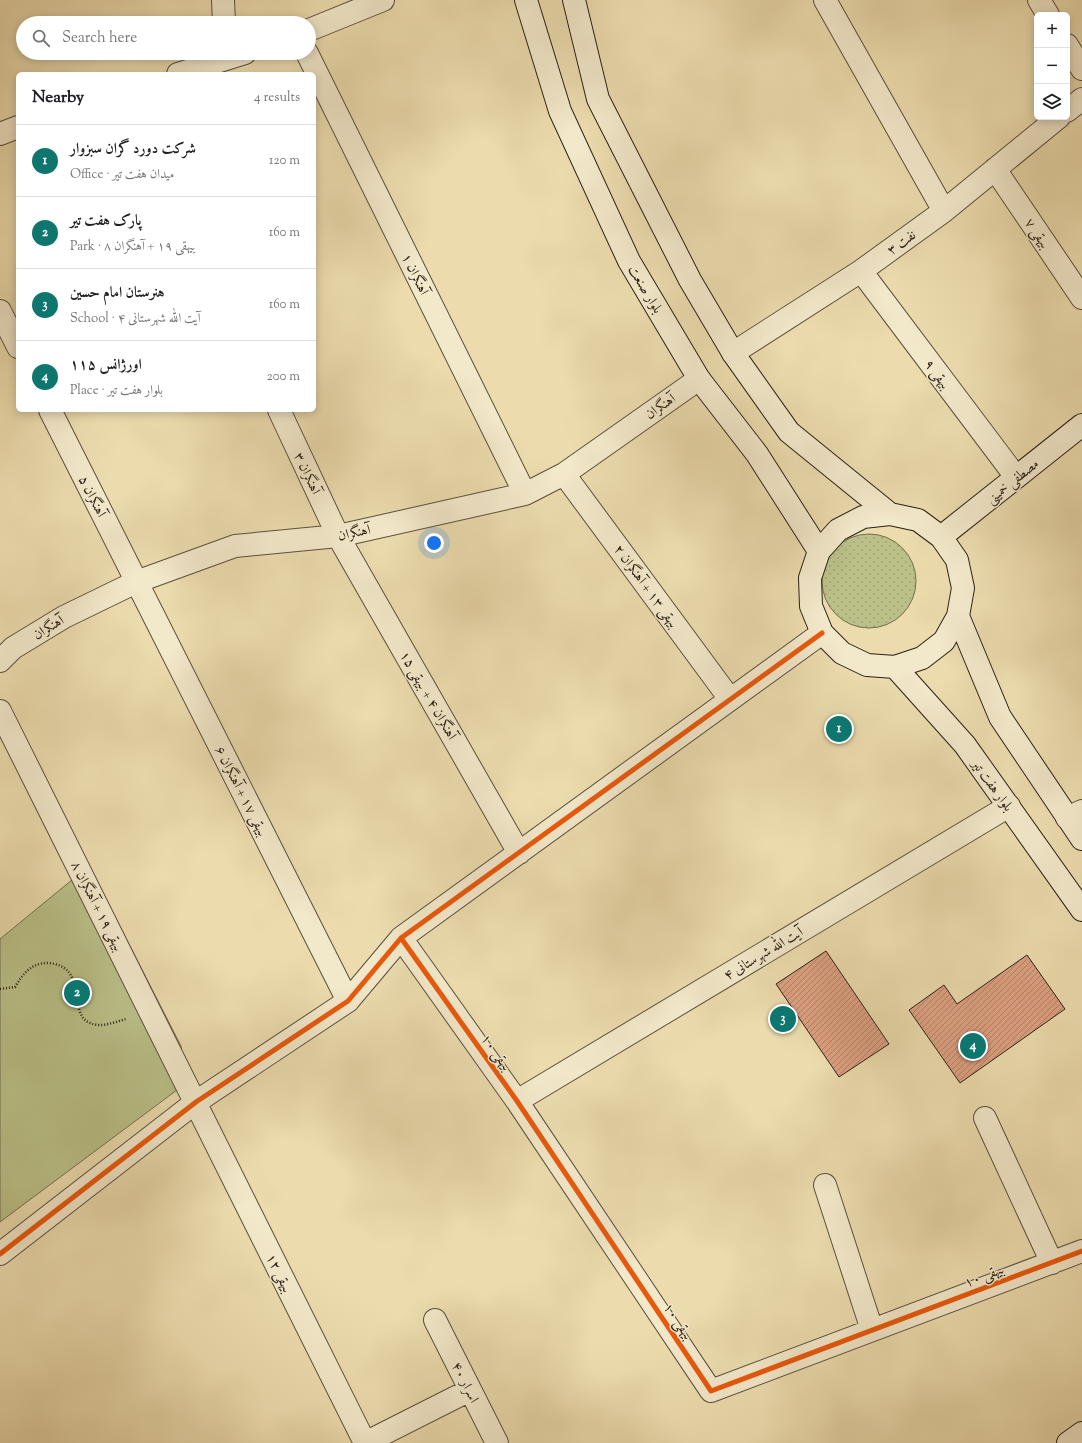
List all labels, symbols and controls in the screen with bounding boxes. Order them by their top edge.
map controls [1034,12,1070,120]
button: + [1034,12,1070,48]
search box [16,16,316,60]
icon: search [30,27,52,49]
text: Search here [62,28,137,49]
button: − [1034,48,1070,84]
button: layers [1034,84,1070,120]
text: Nearby [32,86,84,110]
text: 4 results [254,89,300,107]
text: شرکت دورد گران سبزوار [70,139,196,160]
text: 1 [43,152,47,170]
text: 120 m [269,152,300,170]
text: Office · میدان هفت تیر [70,166,174,184]
text: پارک هفت تیر [70,211,141,232]
street label: بیهقی ۷ [1019,215,1054,254]
text: 2 [42,224,48,242]
text: 160 m [269,224,300,242]
street label: نفت ۳ [884,226,921,261]
text: Park · بیهقی ۱۹ + آهنگران ۸ [70,238,196,256]
street label: آهنگران ۱ [396,251,434,301]
street label: بلوار صنعت [622,262,667,318]
text: هنرستان امام حسین [70,283,165,304]
text: 3 [42,296,48,314]
text: 160 m [269,296,300,314]
text: School · آیت الله شهرستانی ۴ [70,310,201,328]
text: اورژانس ۱۱۵ [70,355,142,376]
street label: بیهقی ۹ [918,356,954,395]
text: 4 [42,368,48,386]
text: 200 m [267,368,300,386]
text: Place · بلوار هفت تیر [70,382,163,400]
street label: آهنگران [642,389,682,425]
street label: آهنگران ۳ [288,450,325,500]
street label: مصطفی خمینی [983,455,1044,510]
street label: آهنگران ۵ [72,473,111,523]
street label: آهنگران [336,520,375,547]
your location [424,533,444,553]
street label: بیهقی ۱۳ + آهنگران ۲ [608,541,683,633]
street label: آهنگران [30,611,70,646]
street label: آهنگران ۴ + بیهقی ۱۵ [394,648,462,746]
pin: 1 [826,714,852,744]
street label: بیهقی ۱۷ + آهنگران ۶ [209,743,272,841]
street label: بلوار هفت تیر [965,755,1017,816]
street label: بیهقی ۱۹ + آهنگران ۸ [65,858,128,956]
street label: آیت الله شهرستانی ۴ [719,920,809,986]
pin: 2 [64,978,90,1008]
pin: 3 [770,1004,796,1034]
street label: بیهقی ۱۰ [475,1030,516,1076]
pin: 4 [960,1031,986,1061]
street label: بیهقی ۱۲ [260,1251,296,1297]
street label: بیهقی ۱۰ [962,1260,1008,1294]
street label: بیهقی ۱۰ [657,1299,697,1345]
street label: اسرار ۴۰ [445,1359,483,1407]

